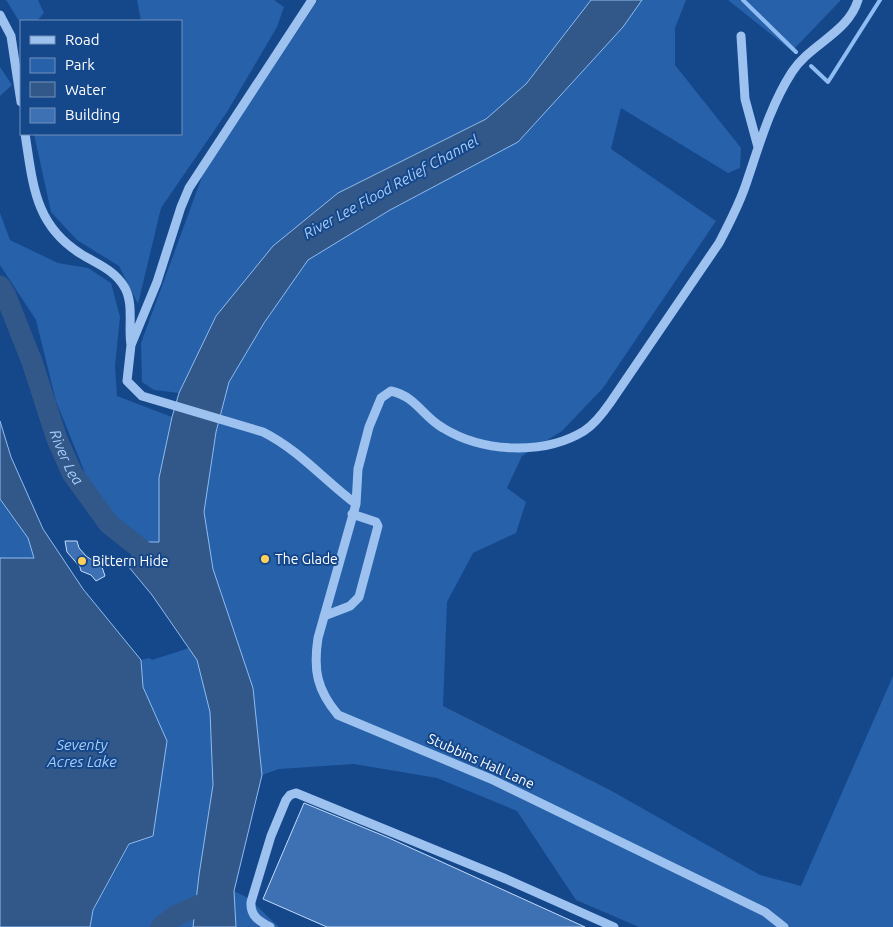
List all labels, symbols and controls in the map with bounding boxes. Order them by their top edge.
legend [20,20,182,135]
text: Road [65,31,100,48]
text: Park [65,56,95,73]
text: Water [65,81,106,98]
text: Building [65,106,120,123]
water label: River Lee Flood Relief Channel [300,131,482,242]
water label: River Lea [47,427,87,488]
place label: The Glade [275,551,338,567]
place label: Bittern Hide [92,553,169,569]
marker: The Glade [259,553,271,565]
marker: Bittern Hide [76,555,88,567]
street label: Stubbins Hall Lane [425,730,537,792]
water label: Seventy Acres Lake [46,736,117,770]

